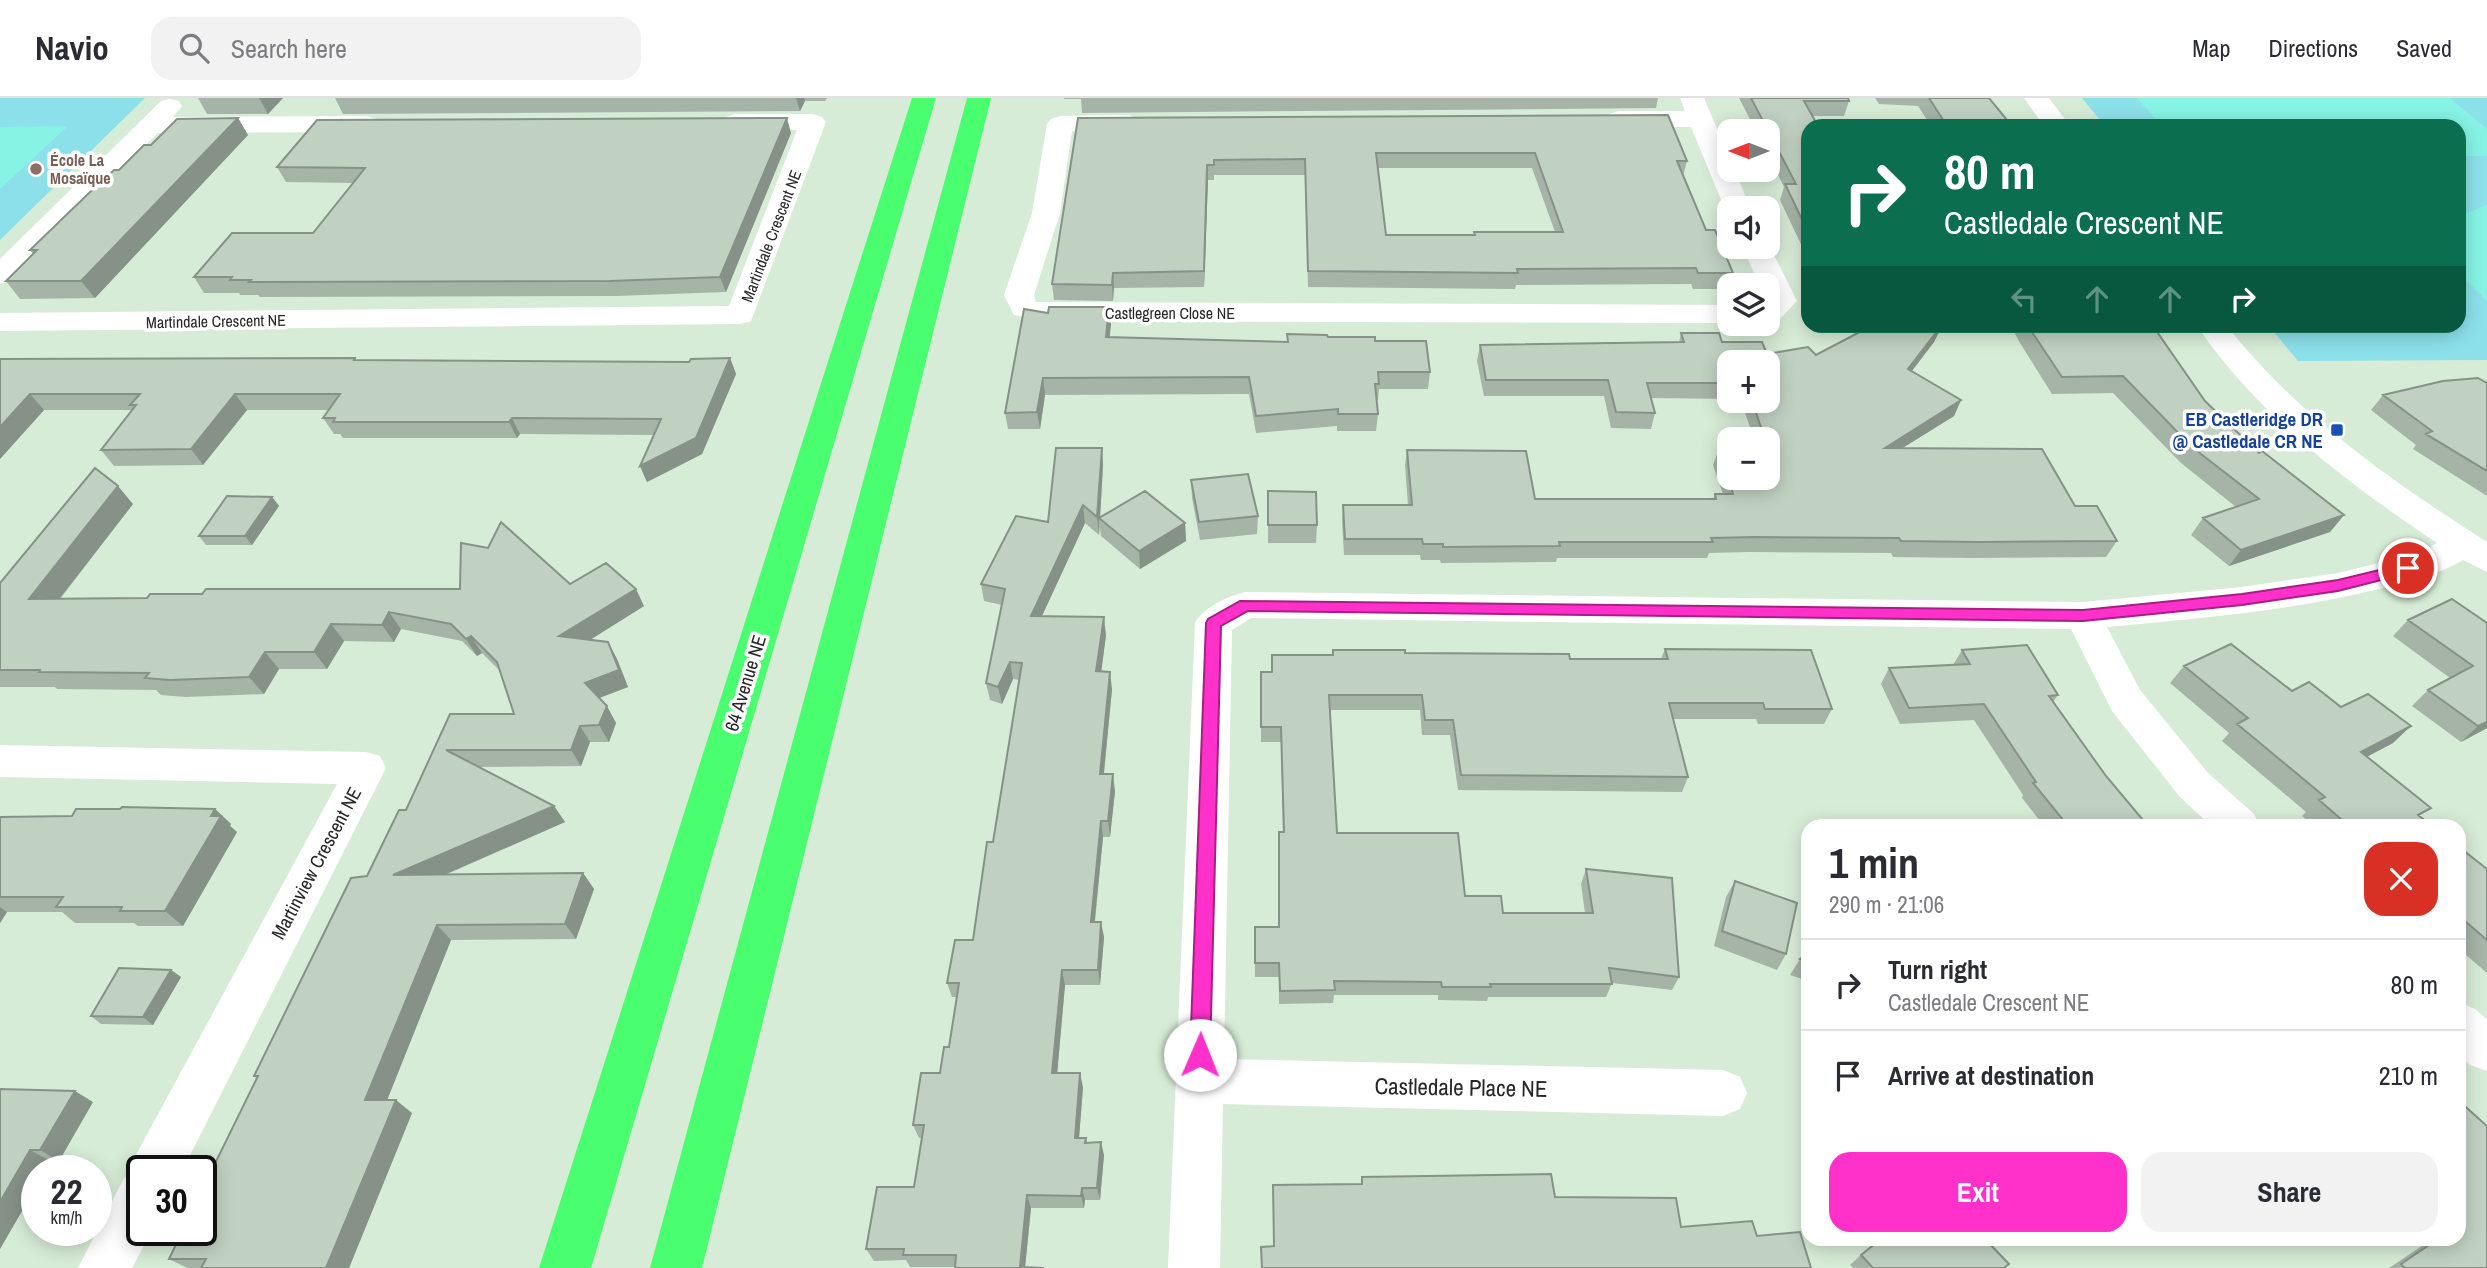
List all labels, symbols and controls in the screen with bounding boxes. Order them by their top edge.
search box [151,17,641,80]
text: Navio [35,26,109,70]
icon: search [175,29,213,67]
text: Search here [231,31,347,66]
text: Map [2192,32,2230,64]
text: Directions [2268,32,2358,64]
text: Saved [2396,32,2452,64]
north arrow [1717,119,1780,182]
map controls [1717,119,1780,490]
text: 80 m [1944,138,2036,204]
icon: right [1829,147,1920,238]
place label: École La Mosaïque [50,149,111,189]
marker: École La Mosaïque [28,161,44,177]
street label: Martindale Crescent NE [736,167,806,305]
button: sound [1717,196,1780,259]
text: Castledale Crescent NE [1944,201,2224,244]
button: layers [1717,273,1780,336]
icon: left [2005,280,2043,318]
icon: ahead [2078,280,2116,318]
icon: ahead [2151,280,2189,318]
icon: right [2224,280,2262,318]
street label: Castlegreen Close NE [1105,302,1235,324]
street label: Martindale Crescent NE [146,309,286,333]
button: + [1717,350,1780,413]
place label: EB Castleridge DR @ Castledale CR NE [2173,406,2323,454]
marker: EB Castleridge DR @ Castledale CR NE [2329,422,2345,438]
button: − [1717,427,1780,490]
pin [2378,538,2438,598]
icon: arrive [2389,549,2427,587]
street label: 64 Avenue NE [718,632,772,734]
street label: Martinview Crescent NE [265,782,367,944]
text: 1 min [1829,835,1919,891]
button: close [2364,842,2438,916]
text: 290 m · 21:06 [1829,889,1944,920]
text: Turn right [1888,952,1987,987]
icon: right [1829,966,1867,1004]
text: 80 m [2391,967,2438,1002]
text: Castledale Crescent NE [1888,987,2089,1018]
position arrow [1163,1018,1237,1092]
icon: arrive [1829,1057,1867,1095]
text: Arrive at destination [1888,1058,2094,1093]
text: 210 m [2379,1058,2438,1093]
street label: Castledale Place NE [1374,1070,1548,1104]
button: Exit [1829,1152,2127,1232]
button: Share [2141,1152,2438,1232]
speed limit sign: 30 [126,1155,217,1246]
text: 22 [51,1168,82,1215]
text: km/h [51,1205,83,1230]

